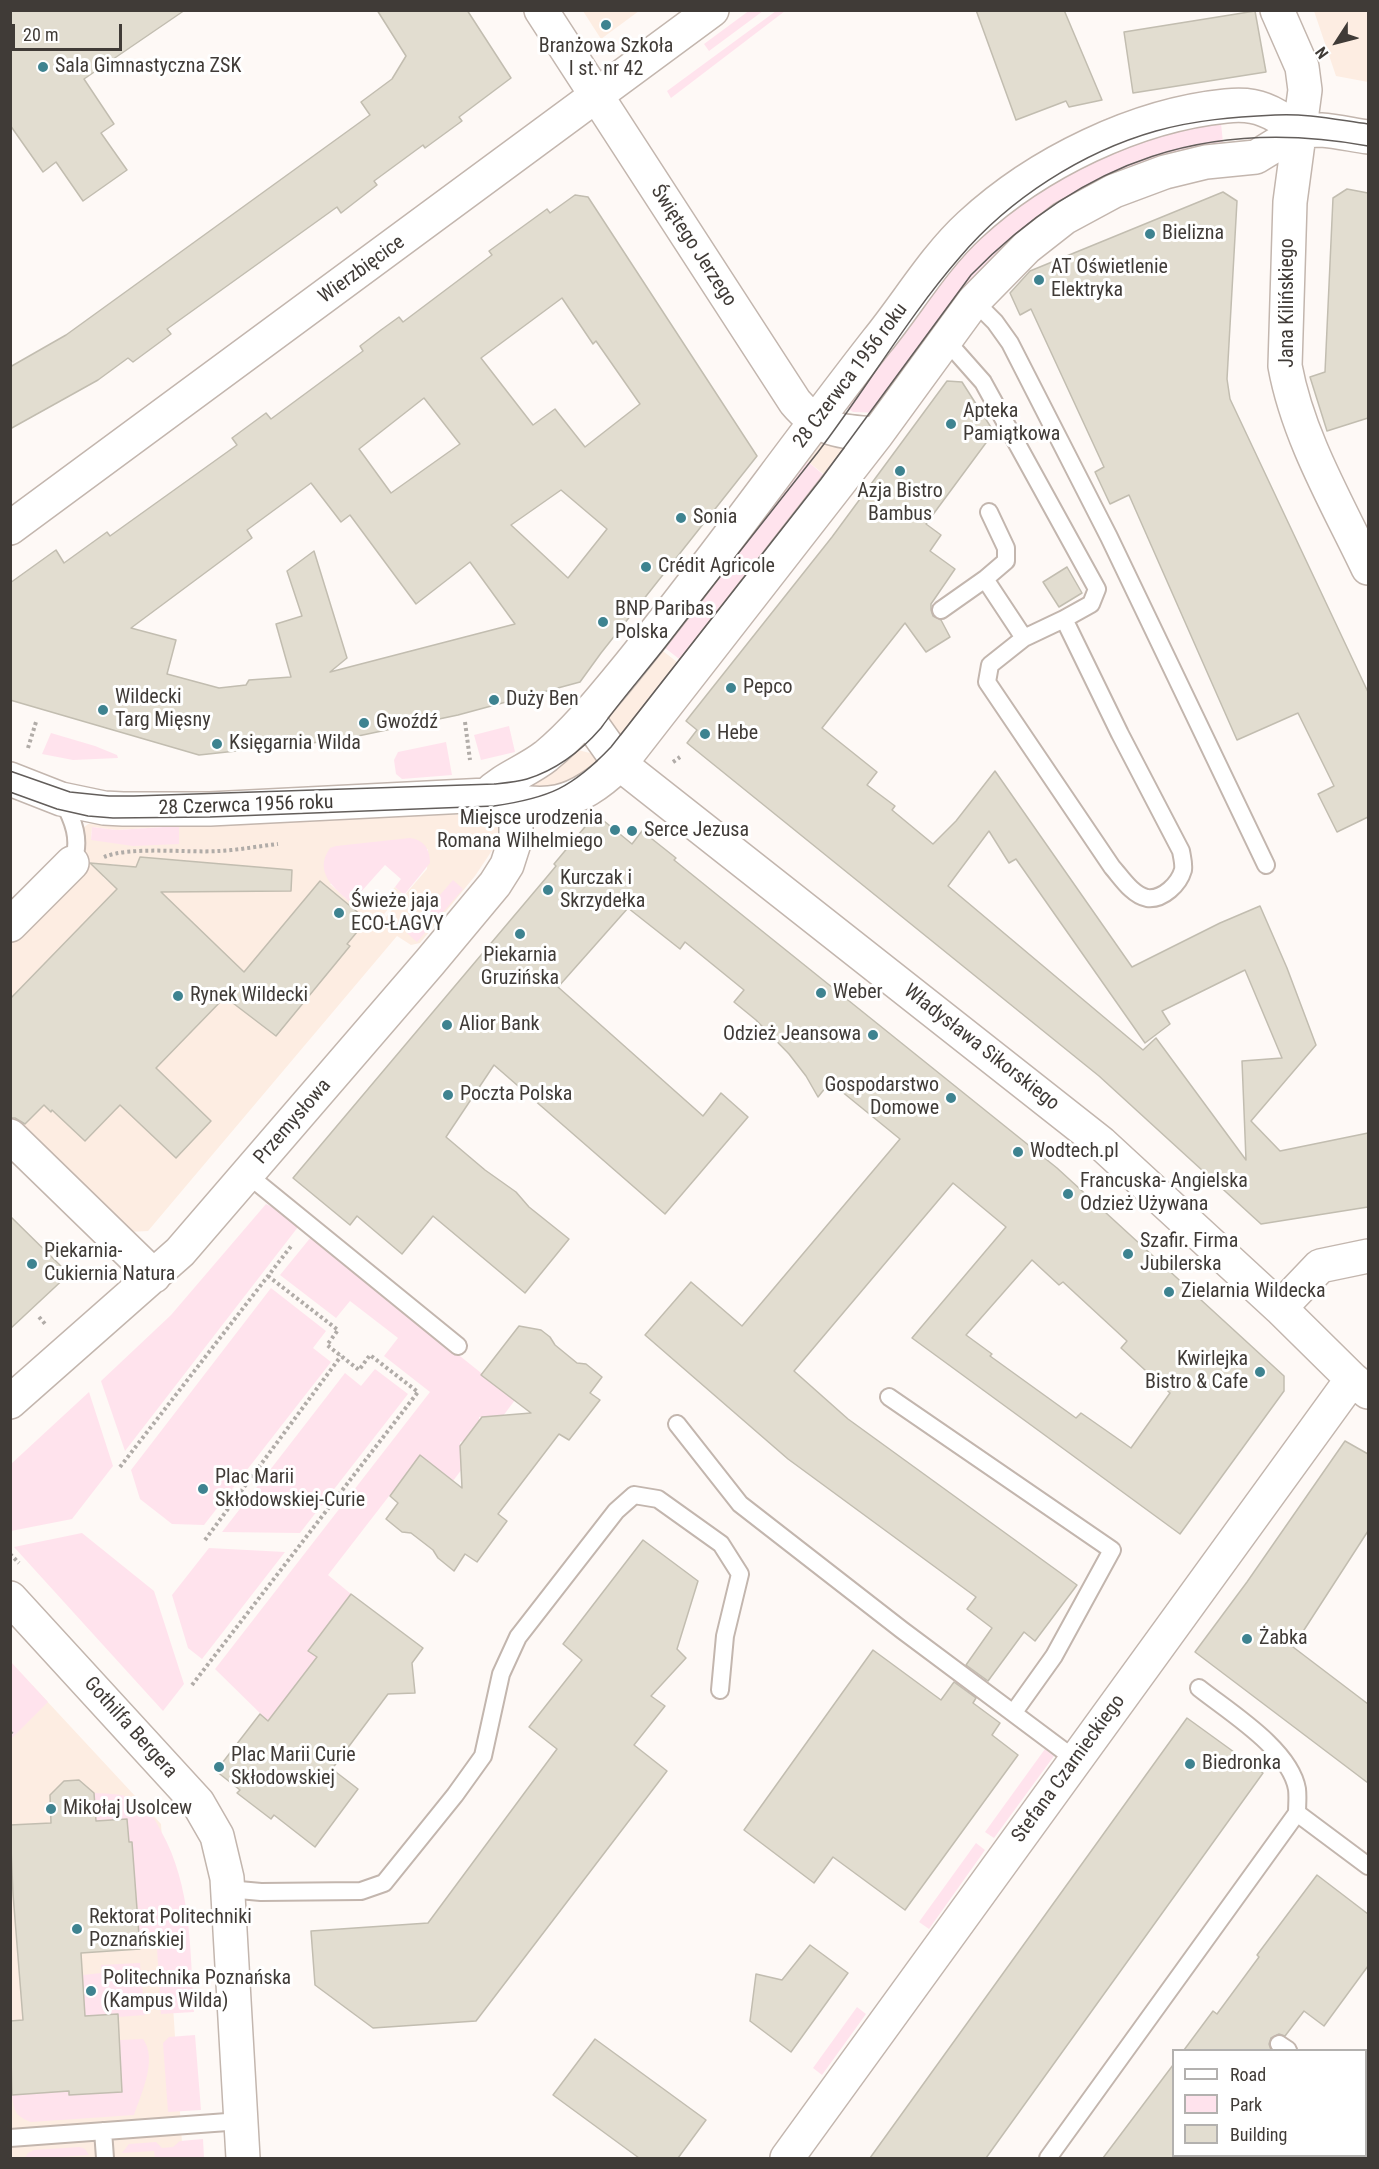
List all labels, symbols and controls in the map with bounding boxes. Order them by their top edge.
scale bar [15,12,124,50]
north arrow [1307,12,1367,72]
marker: Branżowa Szkoła I st. nr 42 [599,18,613,32]
text: 20 m [23,24,58,45]
place label: Branżowa Szkoła I st. nr 42 [539,35,673,82]
text: N [1311,43,1333,62]
place label: Sala Gimnastyczna ZSK [55,55,241,79]
marker: Sala Gimnastyczna ZSK [36,60,50,74]
street label: Świętego Jerzego [645,181,741,311]
place label: Bielizna [1162,222,1224,246]
marker: Bielizna [1143,227,1157,241]
street label: Wierzbięcice [314,231,410,309]
street label: Jana Kilińskiego [1276,238,1300,368]
place label: AT Oświetlenie Elektryka [1051,256,1168,303]
marker: AT Oświetlenie Elektryka [1032,273,1046,287]
street label: 28 Czerwca 1956 roku [789,299,913,453]
place label: Apteka Pamiątkowa [963,400,1060,447]
marker: Apteka Pamiątkowa [944,417,958,431]
marker: Azja Bistro Bambus [893,464,907,478]
place label: Azja Bistro Bambus [857,480,943,527]
place label: Sonia [693,506,737,530]
marker: Sonia [674,511,688,525]
place label: Crédit Agricole [658,555,775,579]
marker: Crédit Agricole [639,560,653,574]
place label: BNP Paribas Polska [615,598,714,645]
marker: BNP Paribas Polska [596,615,610,629]
place label: Pepco [743,676,792,700]
marker: Pepco [724,681,738,695]
place label: Wildecki Targ Mięsny [115,686,210,733]
place label: Duży Ben [506,688,579,712]
marker: Duży Ben [487,693,501,707]
marker: Wildecki Targ Mięsny [96,703,110,717]
place label: Gwoźdź [376,711,438,735]
marker: Gwoźdź [357,716,371,730]
place label: Hebe [717,722,758,746]
marker: Hebe [698,727,712,741]
place label: Księgarnia Wilda [229,732,361,756]
marker: Księgarnia Wilda [210,737,224,751]
street label: 28 Czerwca 1956 roku [158,791,334,821]
place label: Miejsce urodzenia Romana Wilhelmiego [437,807,603,854]
place label: Serce Jezusa [644,819,749,843]
marker: Miejsce urodzenia Romana Wilhelmiego [608,823,622,837]
marker: Serce Jezusa [625,824,639,838]
place label: Kurczak i Skrzydełka [560,867,645,914]
marker: Kurczak i Skrzydełka [541,883,555,897]
place label: Świeże jaja ECO-ŁAGVY [351,890,444,937]
marker: Świeże jaja ECO-ŁAGVY [332,906,346,920]
marker: Piekarnia Gruzińska [513,927,527,941]
place label: Piekarnia Gruzińska [481,944,559,991]
street label: Władysława Sikorskiego [898,980,1064,1116]
place label: Weber [833,981,883,1005]
place label: Rynek Wildecki [190,984,308,1008]
marker: Weber [814,986,828,1000]
marker: Rynek Wildecki [171,989,185,1003]
place label: Alior Bank [459,1013,540,1037]
marker: Alior Bank [440,1018,454,1032]
place label: Odzież Jeansowa [723,1023,861,1047]
marker: Odzież Jeansowa [866,1028,880,1042]
street label: Przemysłowa [249,1074,337,1170]
place label: Gospodarstwo Domowe [824,1074,939,1121]
place label: Poczta Polska [460,1083,572,1107]
marker: Poczta Polska [441,1088,455,1102]
marker: Gospodarstwo Domowe [944,1091,958,1105]
place label: Wodtech.pl [1030,1140,1119,1164]
marker: Wodtech.pl [1011,1145,1025,1159]
place label: Francuska- Angielska Odzież Używana [1080,1170,1248,1217]
marker: Francuska- Angielska Odzież Używana [1061,1187,1075,1201]
place label: Szafir. Firma Jubilerska [1140,1230,1238,1277]
place label: Piekarnia- Cukiernia Natura [44,1240,175,1287]
marker: Szafir. Firma Jubilerska [1121,1247,1135,1261]
marker: Piekarnia- Cukiernia Natura [25,1257,39,1271]
place label: Zielarnia Wildecka [1181,1280,1326,1304]
marker: Zielarnia Wildecka [1162,1285,1176,1299]
place label: Kwirlejka Bistro & Cafe [1145,1348,1248,1395]
marker: Kwirlejka Bistro & Cafe [1253,1365,1267,1379]
place label: Plac Marii Skłodowskiej-Curie [215,1466,365,1513]
marker: Plac Marii Skłodowskiej-Curie [196,1482,210,1496]
place label: Żabka [1259,1627,1307,1651]
marker: Żabka [1240,1632,1254,1646]
street label: Gothilfa Bergera [78,1672,182,1784]
street label: Stefana Czarnieckiego [1007,1690,1131,1848]
place label: Plac Marii Curie Skłodowskiej [231,1744,356,1791]
place label: Biedronka [1202,1752,1281,1776]
marker: Biedronka [1183,1757,1197,1771]
marker: Plac Marii Curie Skłodowskiej [212,1760,226,1774]
place label: Mikołaj Usolcew [63,1797,192,1821]
marker: Mikołaj Usolcew [44,1802,58,1816]
place label: Rektorat Politechniki Poznańskiej [89,1906,252,1953]
marker: Rektorat Politechniki Poznańskiej [70,1922,84,1936]
place label: Politechnika Poznańska (Kampus Wilda) [103,1967,291,2014]
marker: Politechnika Poznańska (Kampus Wilda) [84,1984,98,1998]
legend [1172,2049,1367,2157]
text: Road [1230,2064,1266,2085]
text: Park [1230,2094,1262,2115]
text: Building [1230,2124,1287,2145]

